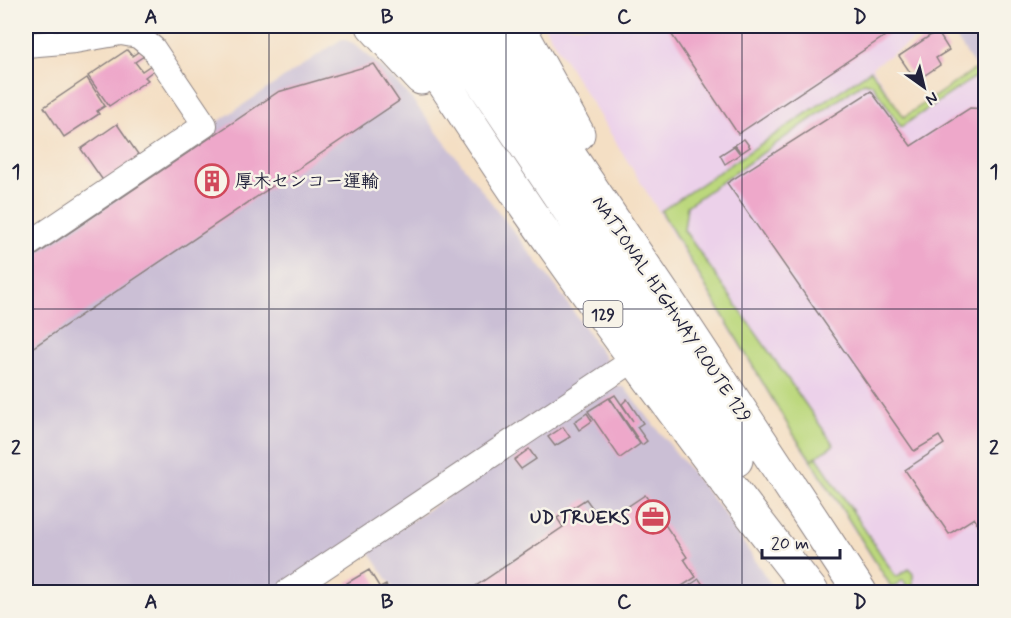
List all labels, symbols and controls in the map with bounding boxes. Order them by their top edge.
text: A [144,4,158,31]
text: B [381,4,394,31]
text: C [617,4,632,31]
text: D [853,4,867,31]
north arrow [894,57,954,117]
text: N [921,87,942,110]
text: 1 [12,159,20,186]
text: 1 [990,159,998,186]
building icon: 厚木センコー運輸 [194,163,230,199]
place label: 厚木センコー運輸 [235,170,379,194]
street label: NATIONAL HIGHWAY ROUTE 129 [588,191,756,427]
road number: 129 [584,301,622,327]
text: 2 [11,435,21,462]
text: 2 [989,435,999,462]
office icon: UD TRUEKS [635,499,671,535]
place label: UD TRUEKS [530,506,631,530]
scale bar [762,522,840,560]
text: 20 m [771,532,809,556]
text: A [144,589,158,616]
text: B [381,589,394,616]
text: C [617,589,632,616]
text: D [853,589,867,616]

